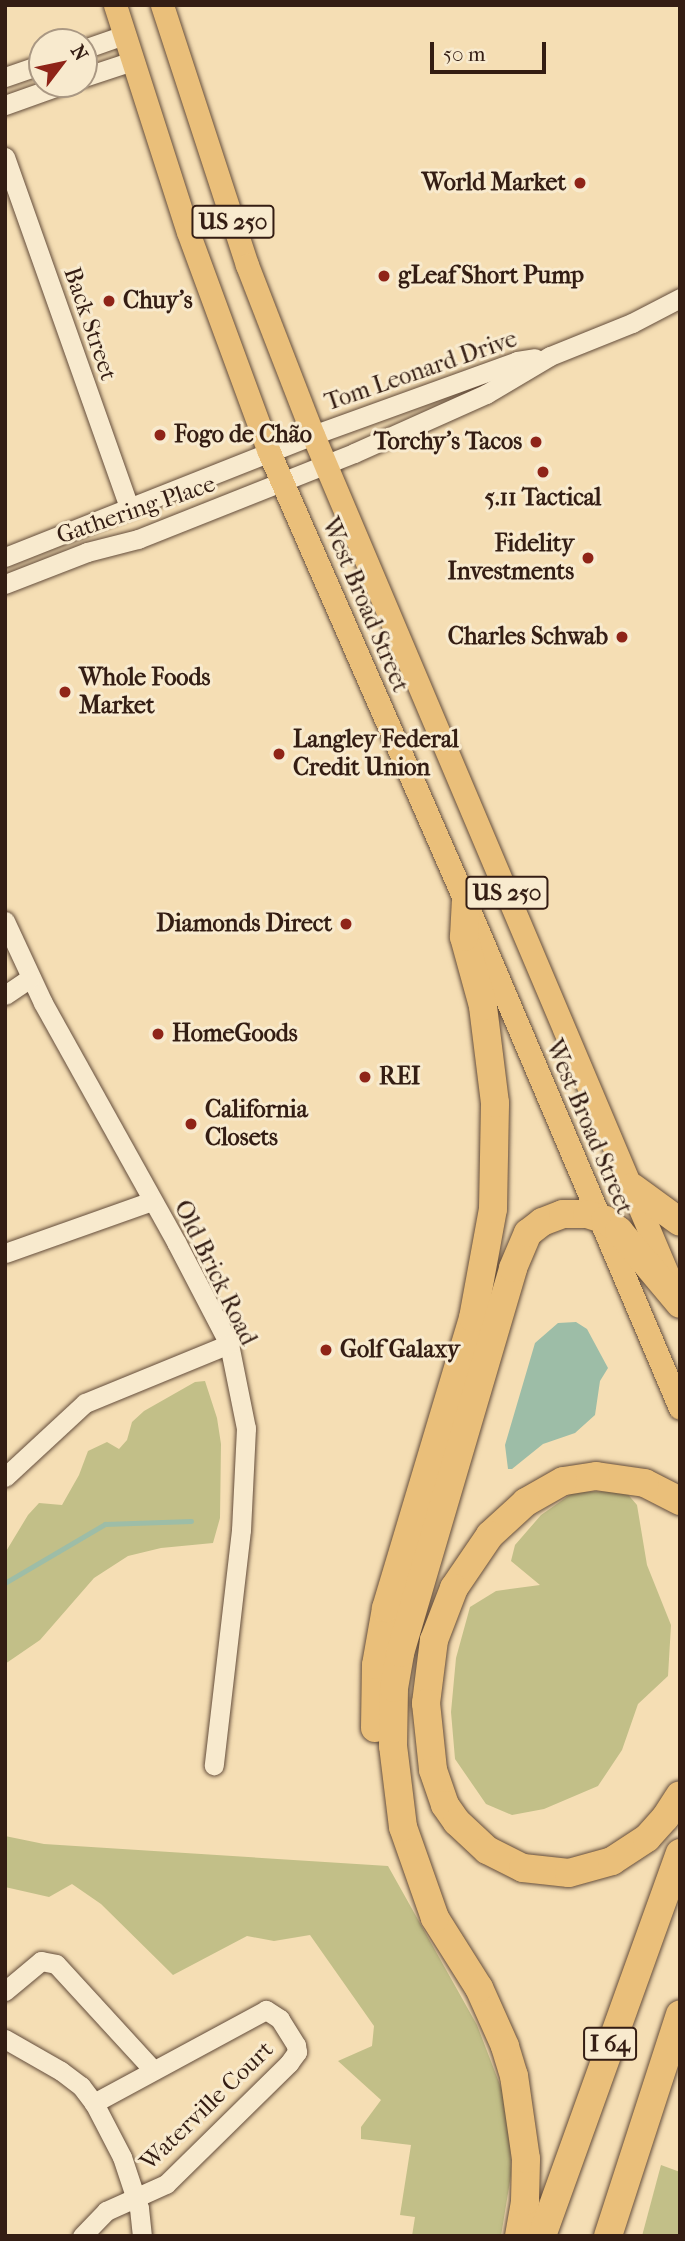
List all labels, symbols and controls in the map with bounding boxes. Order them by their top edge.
north arrow [28,28,98,98]
scale bar [433,28,548,72]
text: N [66,41,92,65]
text: 50 m [443,42,486,66]
place label: World Market [422,169,566,197]
marker: World Market [572,175,588,191]
road number: US 250 [191,202,275,242]
place label: gLeaf Short Pump [398,262,584,290]
street label: Back Street [57,263,123,385]
marker: gLeaf Short Pump [376,268,392,284]
place label: Chuy's [123,287,193,315]
marker: Chuy's [101,293,117,309]
street label: Tom Leonard Drive [321,325,521,417]
place label: Fogo de Chão [174,421,312,449]
marker: Fogo de Chão [152,427,168,443]
place label: Torchy's Tacos [374,428,522,456]
marker: Torchy's Tacos [528,434,544,450]
marker: 5.11 Tactical [535,464,551,480]
street label: Gathering Place [53,469,219,551]
place label: 5.11 Tactical [485,484,601,512]
street label: West Broad Street [315,513,415,697]
place label: Fidelity Investments [447,530,574,586]
marker: Fidelity Investments [580,550,596,566]
place label: Charles Schwab [448,623,608,651]
marker: Charles Schwab [614,629,630,645]
place label: Whole Foods Market [79,664,210,720]
marker: Whole Foods Market [57,684,73,700]
place label: Langley Federal Credit Union [293,726,459,782]
marker: Langley Federal Credit Union [271,746,287,762]
road number: US 250 [465,874,549,912]
place label: Diamonds Direct [156,910,332,938]
marker: Diamonds Direct [338,916,354,932]
place label: HomeGoods [172,1020,298,1048]
marker: HomeGoods [150,1026,166,1042]
street label: West Broad Street [539,1035,639,1219]
place label: REI [379,1063,420,1091]
marker: REI [357,1069,373,1085]
place label: California Closets [205,1096,308,1152]
marker: California Closets [183,1116,199,1132]
street label: Old Brick Road [167,1196,263,1350]
place label: Golf Galaxy [340,1336,460,1364]
marker: Golf Galaxy [318,1342,334,1358]
road number: I 64 [582,2024,638,2064]
street label: Waterville Court [135,2035,279,2177]

